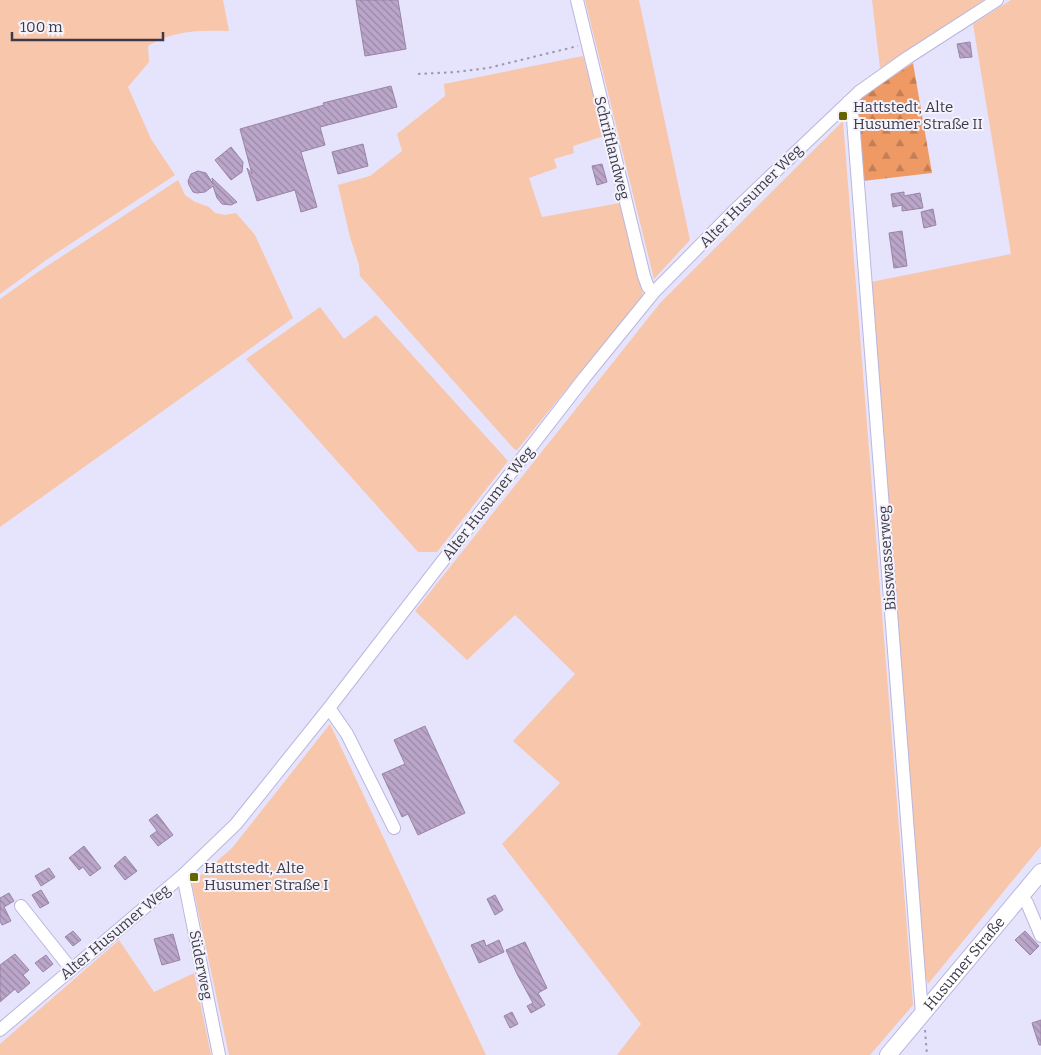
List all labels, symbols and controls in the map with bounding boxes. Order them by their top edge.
scale bar [12,10,164,42]
text: 100 m [20,18,63,36]
street label: Schriftlandweg [590,94,634,202]
place label: Hattstedt, Alte Husumer Straße II [853,98,983,133]
marker: Hattstedt, Alte Husumer Straße II [837,110,849,122]
street label: Alter Husumer Weg [696,141,806,251]
street label: Alter Husumer Weg [438,443,538,563]
street label: Bisswasserweg [874,505,900,611]
place label: Hattstedt, Alte Husumer Straße I [204,859,329,894]
marker: Hattstedt, Alte Husumer Straße I [188,871,200,883]
street label: Alter Husumer Weg [56,881,174,983]
street label: Husumer Straße [920,913,1009,1014]
street label: Süderweg [185,929,217,1001]

